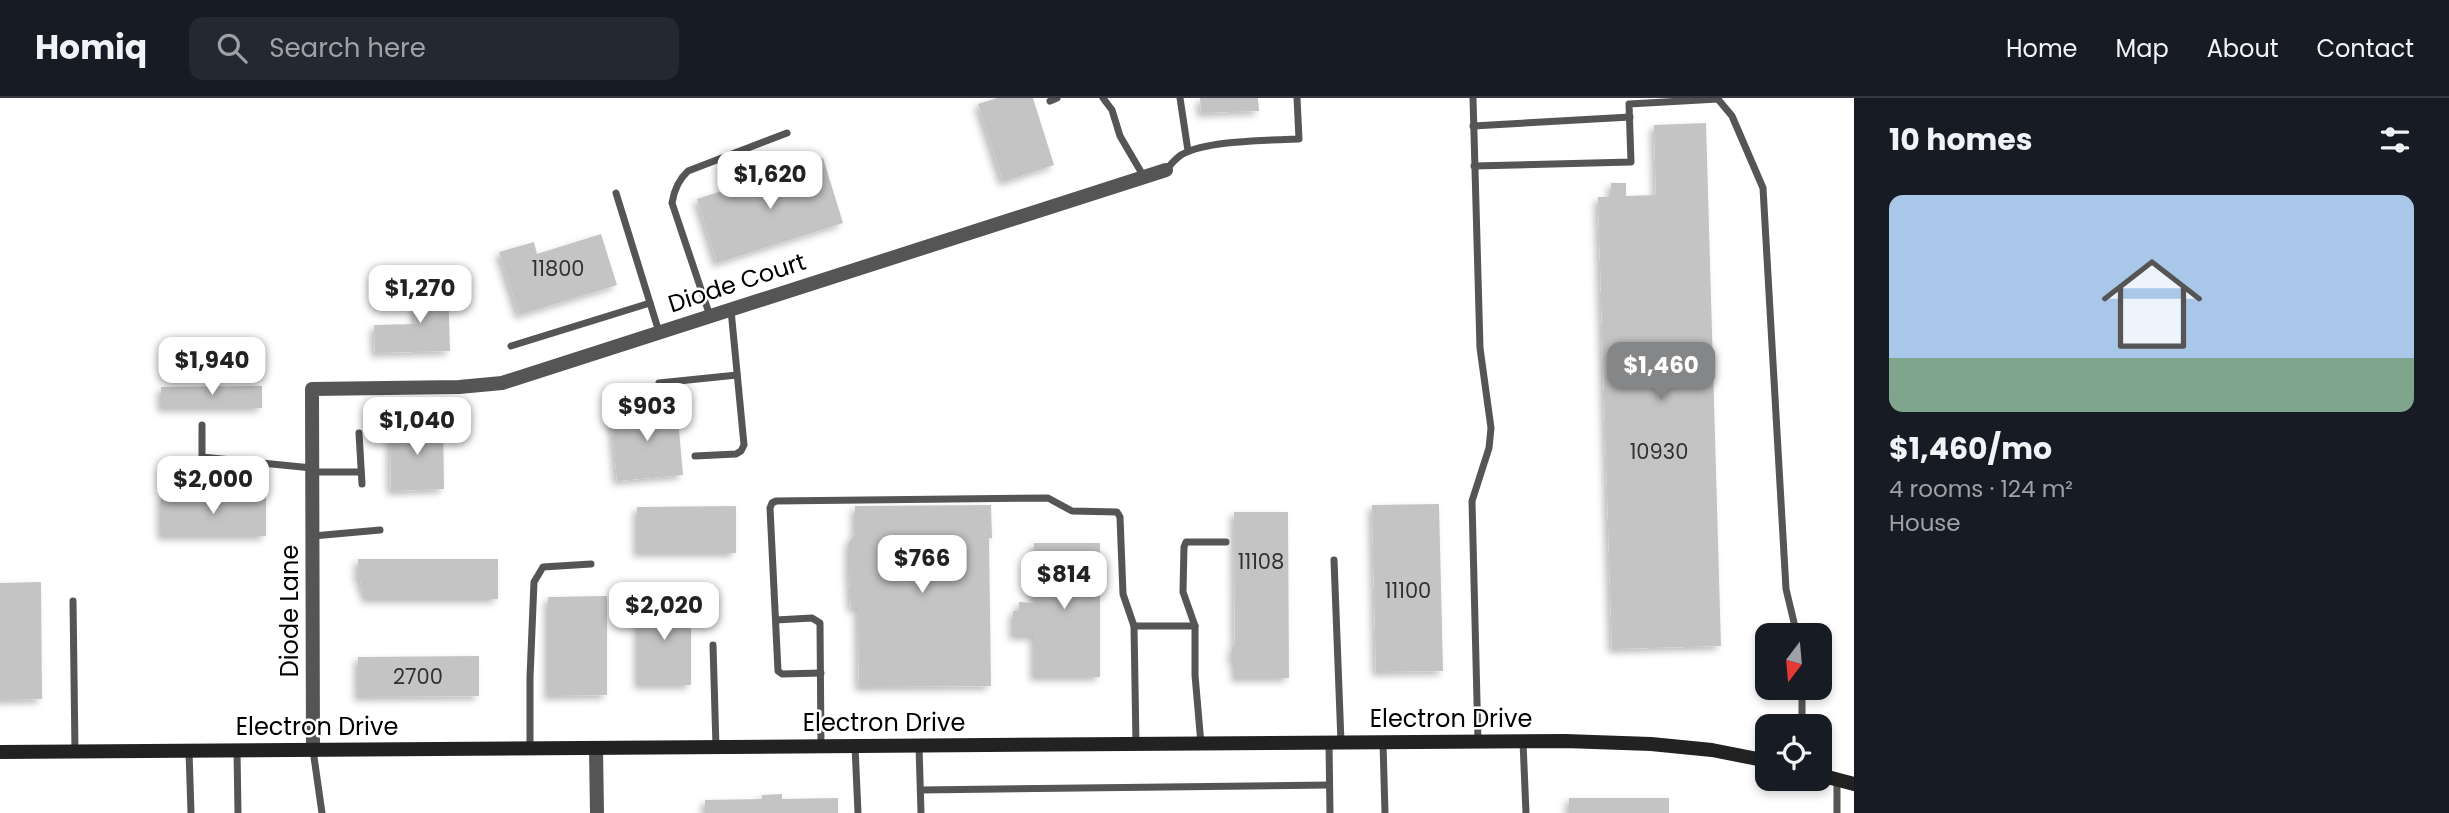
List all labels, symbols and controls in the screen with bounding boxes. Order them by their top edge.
search box [189,17,679,80]
text: Homiq [35,24,147,71]
icon: search [213,29,251,67]
text: Search here [269,30,426,66]
text: Home [2006,32,2078,65]
text: Map [2116,32,2169,65]
text: About [2207,32,2278,65]
text: Contact [2316,32,2414,65]
text: 10 homes [1889,118,2033,161]
icon: filters [2376,121,2414,159]
pin: $1,620 [713,152,827,211]
text: $1,620 [733,158,807,190]
icon: home [2089,241,2215,367]
street label: Diode Court [664,245,810,320]
house number: 11800 [531,254,585,283]
pin: $1,270 [363,266,477,325]
text: $1,270 [385,272,455,304]
pin: $1,940 [155,338,269,397]
pin: $1,460 [1604,342,1718,402]
text: $1,940 [174,344,250,376]
text: $1,460 [1623,349,1699,381]
pin: $903 [606,384,688,443]
text: $903 [618,390,676,422]
pin: $1,040 [360,398,474,457]
text: $1,040 [379,404,455,436]
text: $1,460/mo [1889,427,2052,470]
house number: 10930 [1630,437,1688,466]
pin: $2,000 [156,456,270,516]
text: $2,000 [173,463,253,495]
text: 4 rooms · 124 m² [1889,473,2073,505]
text: House [1889,507,1961,539]
pin: $766 [881,536,963,595]
text: $766 [894,542,950,574]
street label: Diode Lane [273,545,306,677]
house number: 11108 [1238,547,1284,576]
pin: $814 [1023,552,1105,611]
text: $814 [1037,558,1091,590]
house number: 11100 [1385,576,1431,605]
pin: $2,020 [607,582,721,642]
text: $2,020 [625,589,703,621]
north arrow [1755,623,1832,700]
map controls [1755,623,1832,791]
house number: 2700 [393,662,443,691]
street label: Electron Drive [1370,702,1532,735]
street label: Electron Drive [803,706,965,739]
street label: Electron Drive [236,710,398,743]
button: locate [1755,714,1832,791]

